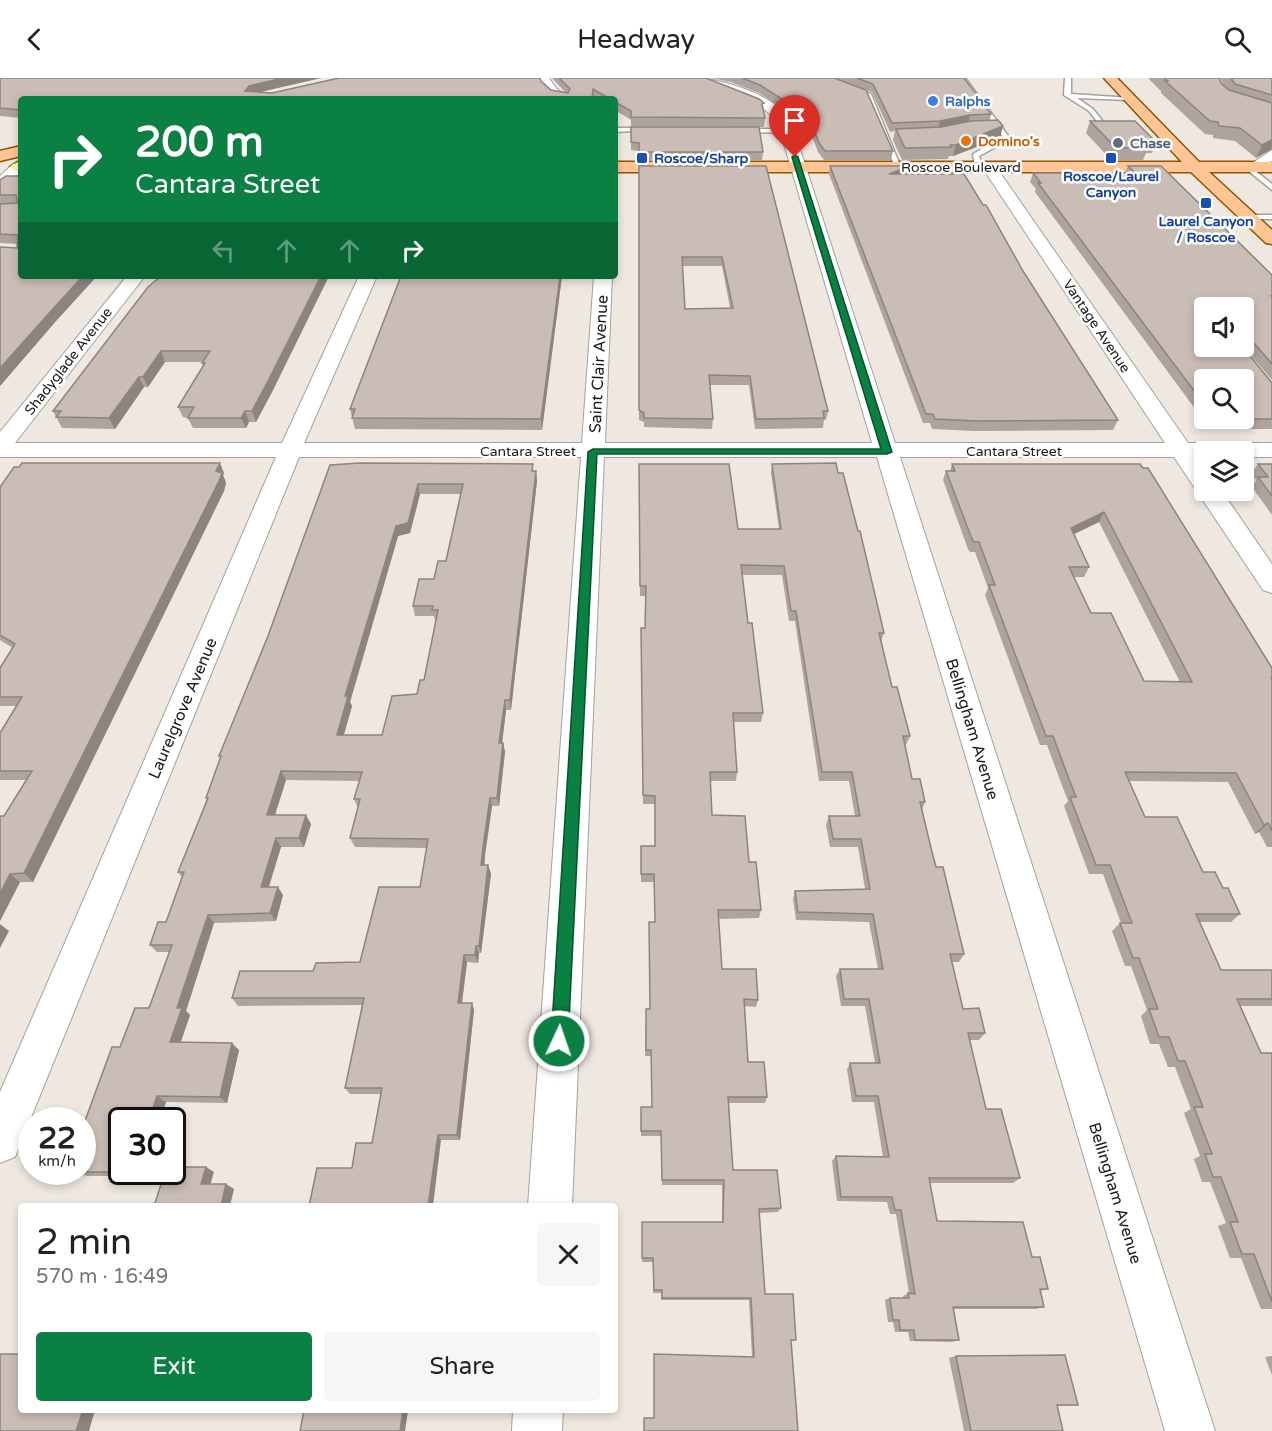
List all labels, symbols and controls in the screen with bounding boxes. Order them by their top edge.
icon: back [18,23,51,56]
text: Headway [577,23,695,56]
icon: search [1221,23,1254,56]
place label: Ralphs [945,93,991,110]
marker: Ralphs [926,94,940,108]
pin [769,95,820,157]
icon: arrive [778,104,811,137]
text: 200 m [135,117,264,168]
icon: right [36,120,114,198]
place label: Domino's [978,133,1040,150]
marker: Domino's [959,134,973,148]
place label: Chase [1130,135,1171,152]
marker: Chase [1111,136,1125,150]
place label: Roscoe/Sharp [654,150,749,167]
marker: Roscoe/Sharp [635,151,649,165]
marker: Roscoe/Laurel Canyon [1104,151,1118,165]
street label: Roscoe Boulevard [901,159,1021,176]
text: Cantara Street [135,168,320,201]
place label: Roscoe/Laurel Canyon [1063,168,1159,201]
marker: Laurel Canyon / Roscoe [1199,196,1213,210]
place label: Laurel Canyon / Roscoe [1158,213,1254,246]
icon: left [207,234,240,267]
icon: ahead [270,234,303,267]
icon: ahead [333,234,366,267]
icon: right [396,234,429,267]
street label: Vantage Avenue [1059,276,1134,376]
street label: Saint Clair Avenue [585,294,613,434]
map controls [1194,297,1254,501]
button: sound [1194,297,1254,357]
street label: Shadyglade Avenue [21,304,116,418]
button: search [1194,369,1254,429]
button: layers [1194,441,1254,501]
street label: Cantara Street [480,443,577,460]
street label: Cantara Street [966,443,1063,460]
street label: Laurelgrove Avenue [144,635,222,782]
street label: Bellingham Avenue [941,656,1003,802]
position arrow [527,1009,591,1073]
speed limit sign: 30 [108,1107,186,1185]
text: 22 [38,1120,76,1157]
street label: Bellingham Avenue [1084,1120,1146,1266]
text: km/h [38,1152,76,1170]
text: 2 min [36,1221,132,1264]
button: close [537,1223,600,1286]
text: 570 m · 16:49 [36,1265,168,1289]
button: Exit [36,1332,312,1401]
button: Share [324,1332,600,1401]

